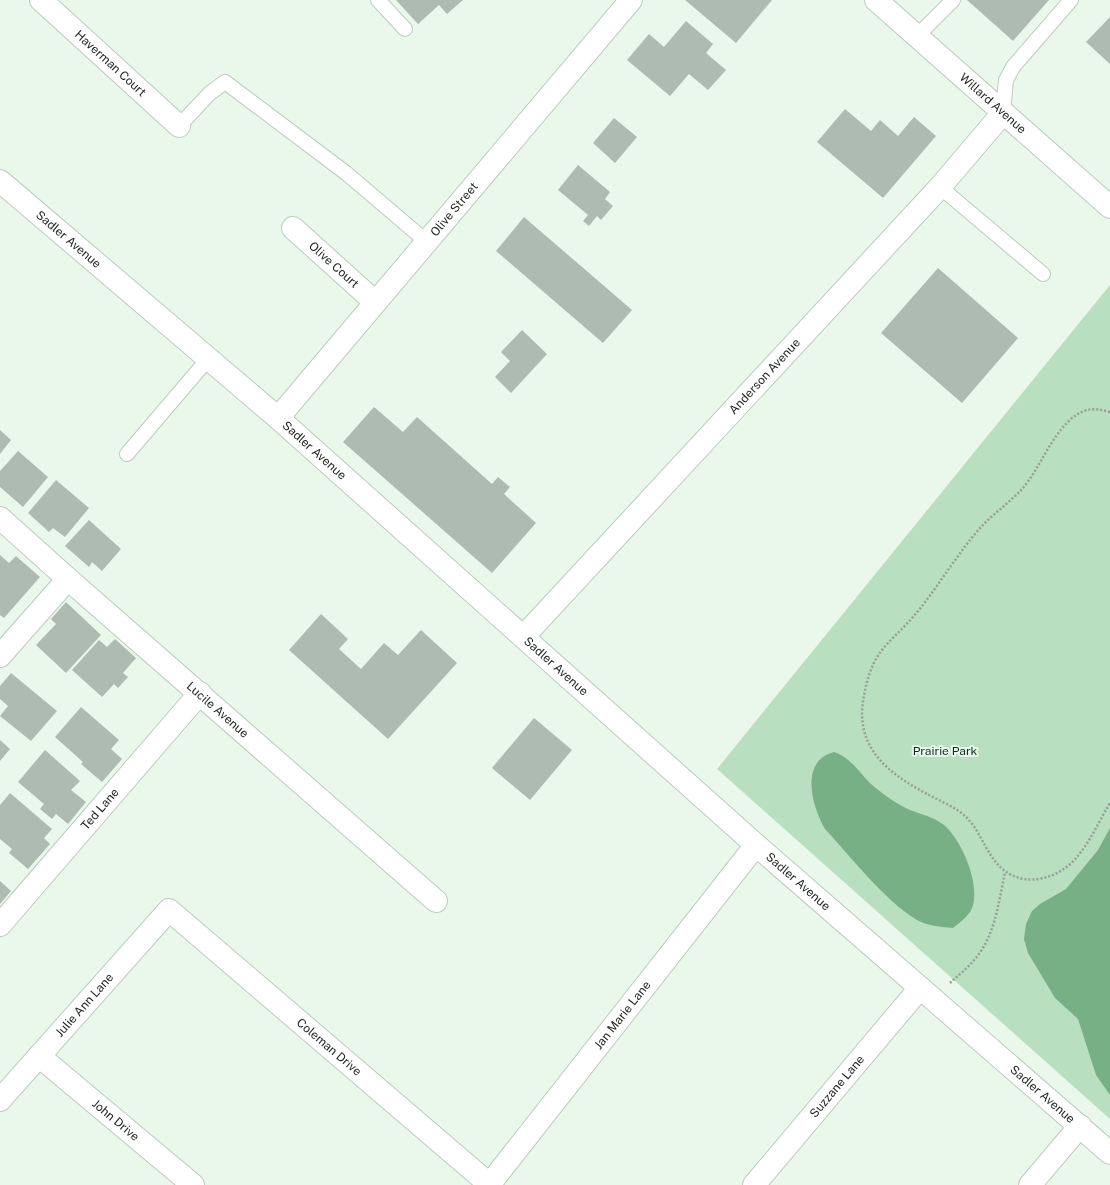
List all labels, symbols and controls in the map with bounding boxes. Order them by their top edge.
street label: Haverman Court [72,27,149,100]
street label: Willard Avenue [957,70,1029,137]
street label: Olive Street [428,179,481,239]
street label: Sadler Avenue [33,208,104,271]
street label: Olive Court [306,239,362,291]
street label: Anderson Avenue [726,335,803,417]
street label: Sadler Avenue [279,418,349,483]
street label: Sadler Avenue [521,634,591,699]
street label: Lucile Avenue [184,679,251,741]
park label: Prairie Park [913,744,978,758]
street label: Ted Lane [78,785,122,833]
street label: Sadler Avenue [763,850,833,914]
street label: Julie Ann Lane [52,970,116,1040]
street label: Jan Marie Lane [591,978,654,1052]
street label: Coleman Drive [294,1015,364,1079]
street label: Suzzane Lane [807,1052,867,1120]
street label: Sadler Avenue [1007,1062,1078,1126]
street label: John Drive [89,1097,142,1144]

